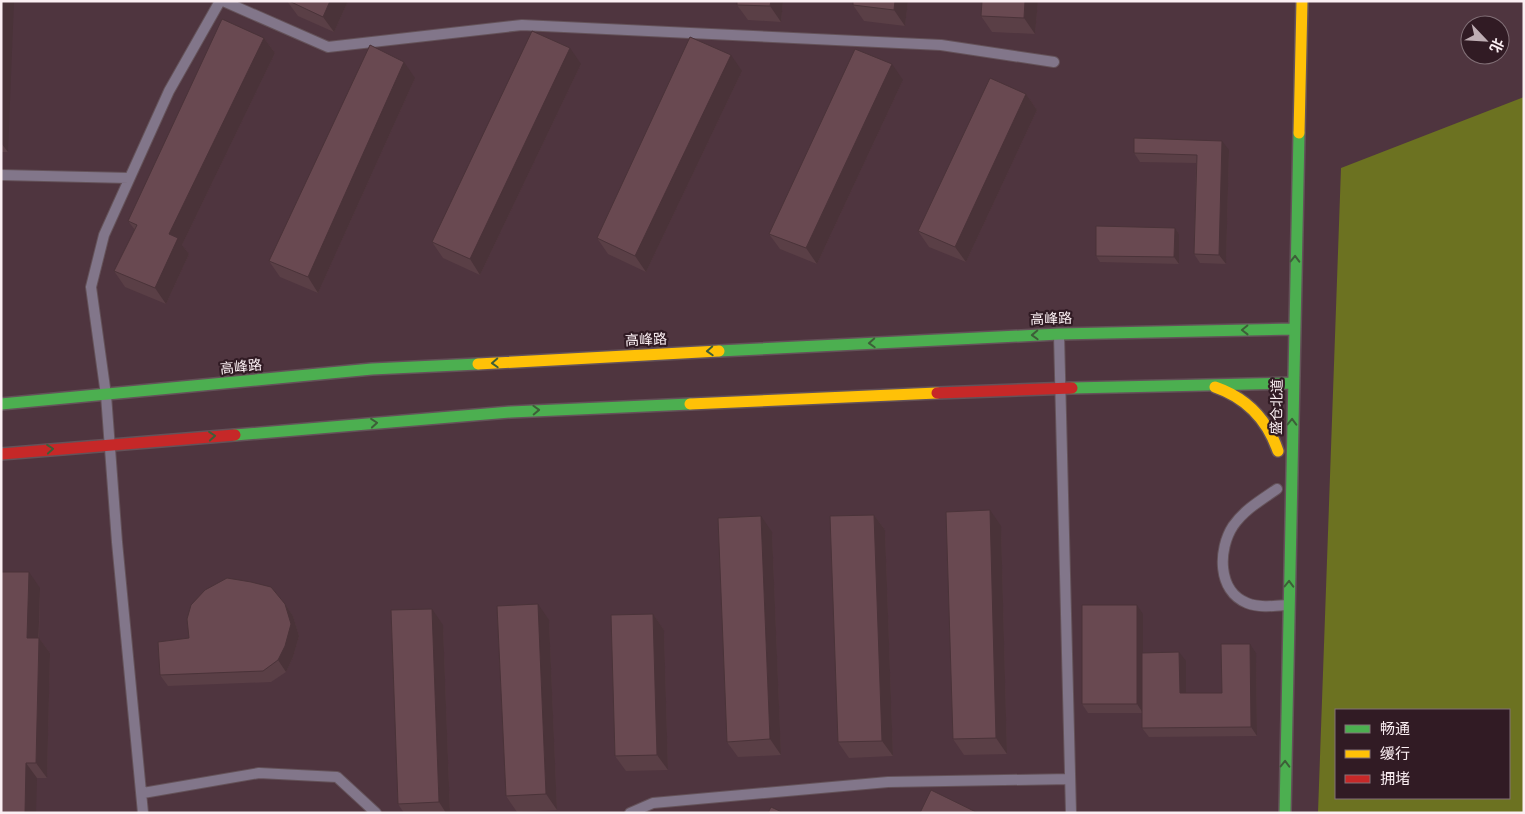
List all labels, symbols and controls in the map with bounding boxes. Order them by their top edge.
north arrow [1460,15,1510,65]
text: 北 [1486,35,1507,55]
one-way arrow [1290,255,1300,262]
street label: 高峰路 [1030,310,1072,328]
one-way arrow [1241,325,1248,335]
street label: 高峰路 [625,330,667,350]
one-way arrow [1030,330,1038,341]
one-way arrow [868,337,876,348]
one-way arrow [706,346,714,357]
street label: 高峰路 [219,356,263,378]
one-way arrow [491,357,499,368]
street label: 盛仓北道 [1268,379,1286,435]
one-way arrow [532,405,540,416]
one-way arrow [370,417,378,428]
one-way arrow [1286,417,1297,425]
one-way arrow [208,431,216,442]
one-way arrow [46,444,54,455]
one-way arrow [1284,580,1294,588]
legend [1335,709,1510,799]
text: 畅通 [1380,720,1410,738]
text: 缓行 [1380,745,1410,763]
one-way arrow [1280,760,1291,768]
text: 拥堵 [1380,770,1410,788]

